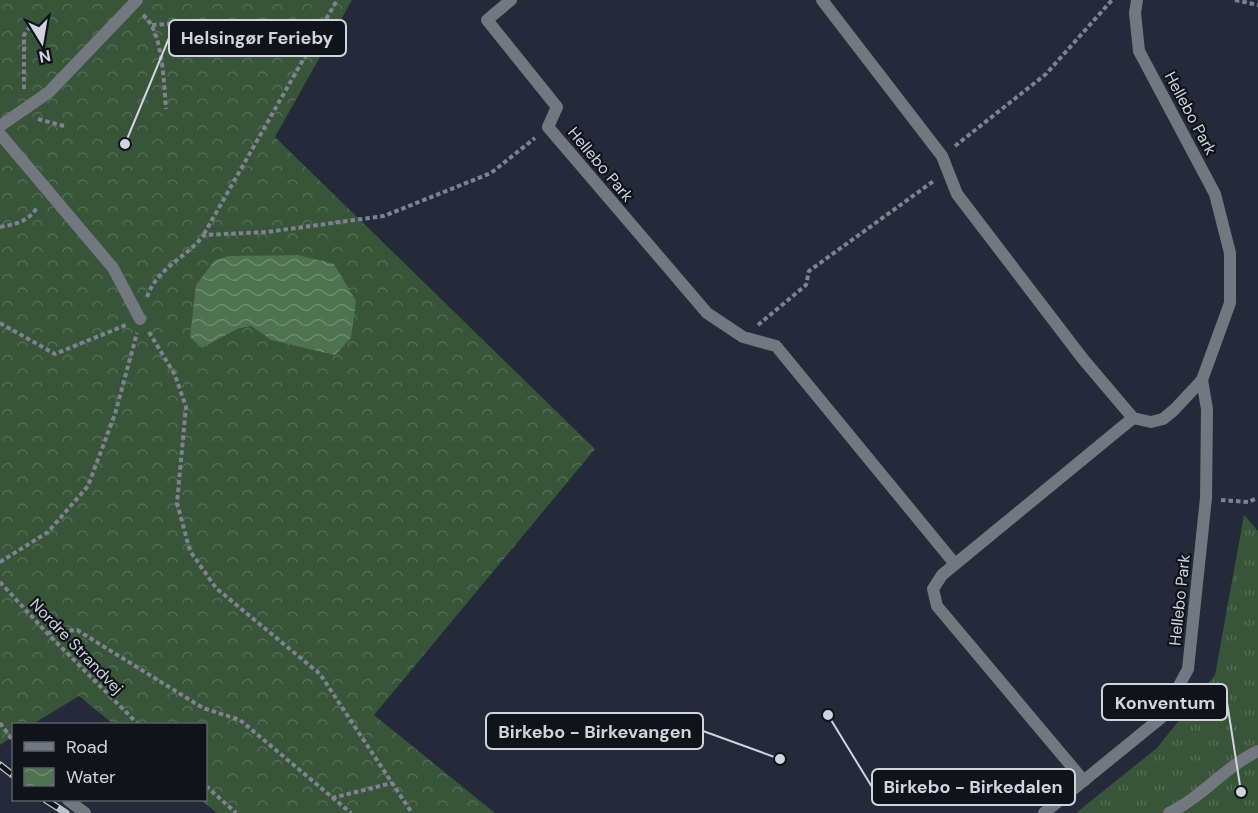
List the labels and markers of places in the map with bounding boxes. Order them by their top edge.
callout: Helsingør Ferieby [169,20,346,56]
callout: Konventum [1102,684,1227,720]
callout: Birkebo - Birkevangen [486,713,703,749]
callout: Birkebo - Birkedalen [872,769,1075,805]

